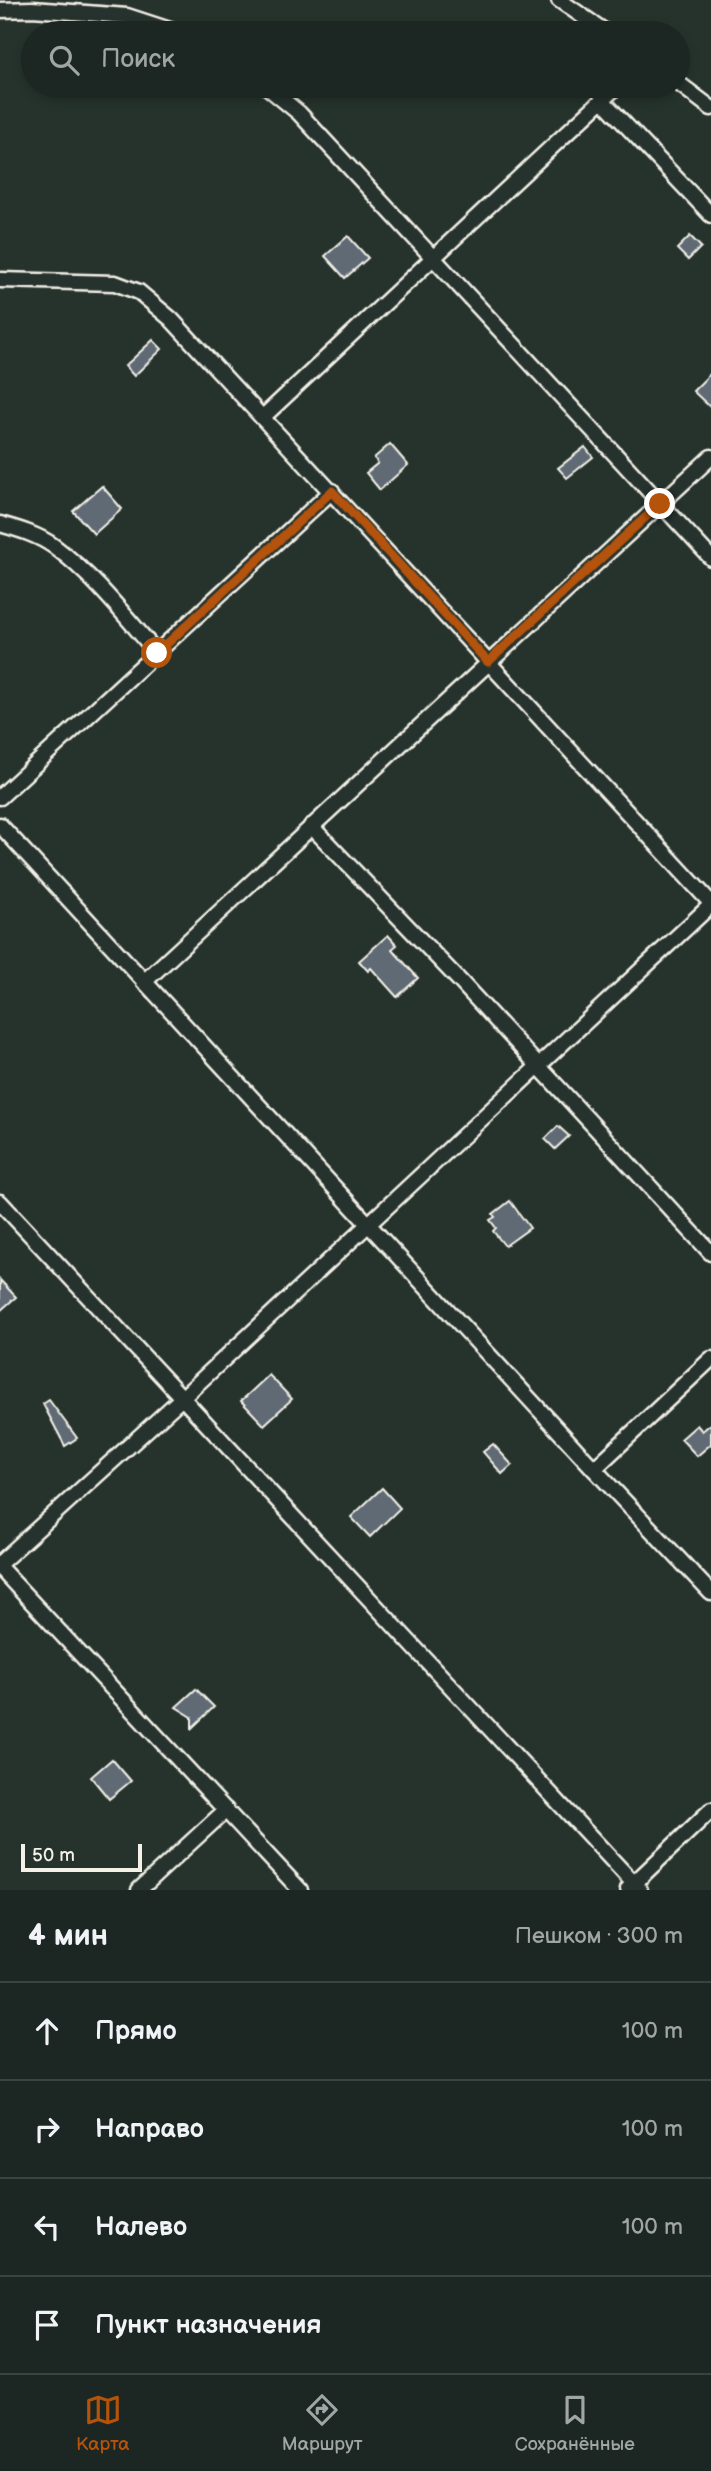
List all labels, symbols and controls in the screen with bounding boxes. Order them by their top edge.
search box [21,21,690,98]
icon: search [45,41,83,79]
text: Поиск [101,44,175,75]
route end [644,488,675,519]
route start [141,637,172,668]
scale bar [21,1841,142,1873]
text: 50 m [32,1844,75,1867]
text: 4 мин [28,1918,108,1954]
text: Пешком · 300 m [515,1922,683,1950]
icon: ahead [28,2012,66,2050]
text: Прямо [95,2016,177,2047]
text: 100 m [622,2017,683,2045]
icon: right [28,2110,66,2148]
text: Направо [95,2114,204,2145]
text: 100 m [622,2115,683,2143]
icon: left [28,2208,66,2246]
text: Налево [95,2212,187,2243]
text: 100 m [622,2213,683,2241]
icon: arrive [28,2306,66,2344]
text: Пункт назначения [95,2310,321,2341]
tab: Карта [76,2391,130,2456]
tab: Маршрут [282,2391,363,2456]
tab: Сохранённые [515,2391,635,2456]

